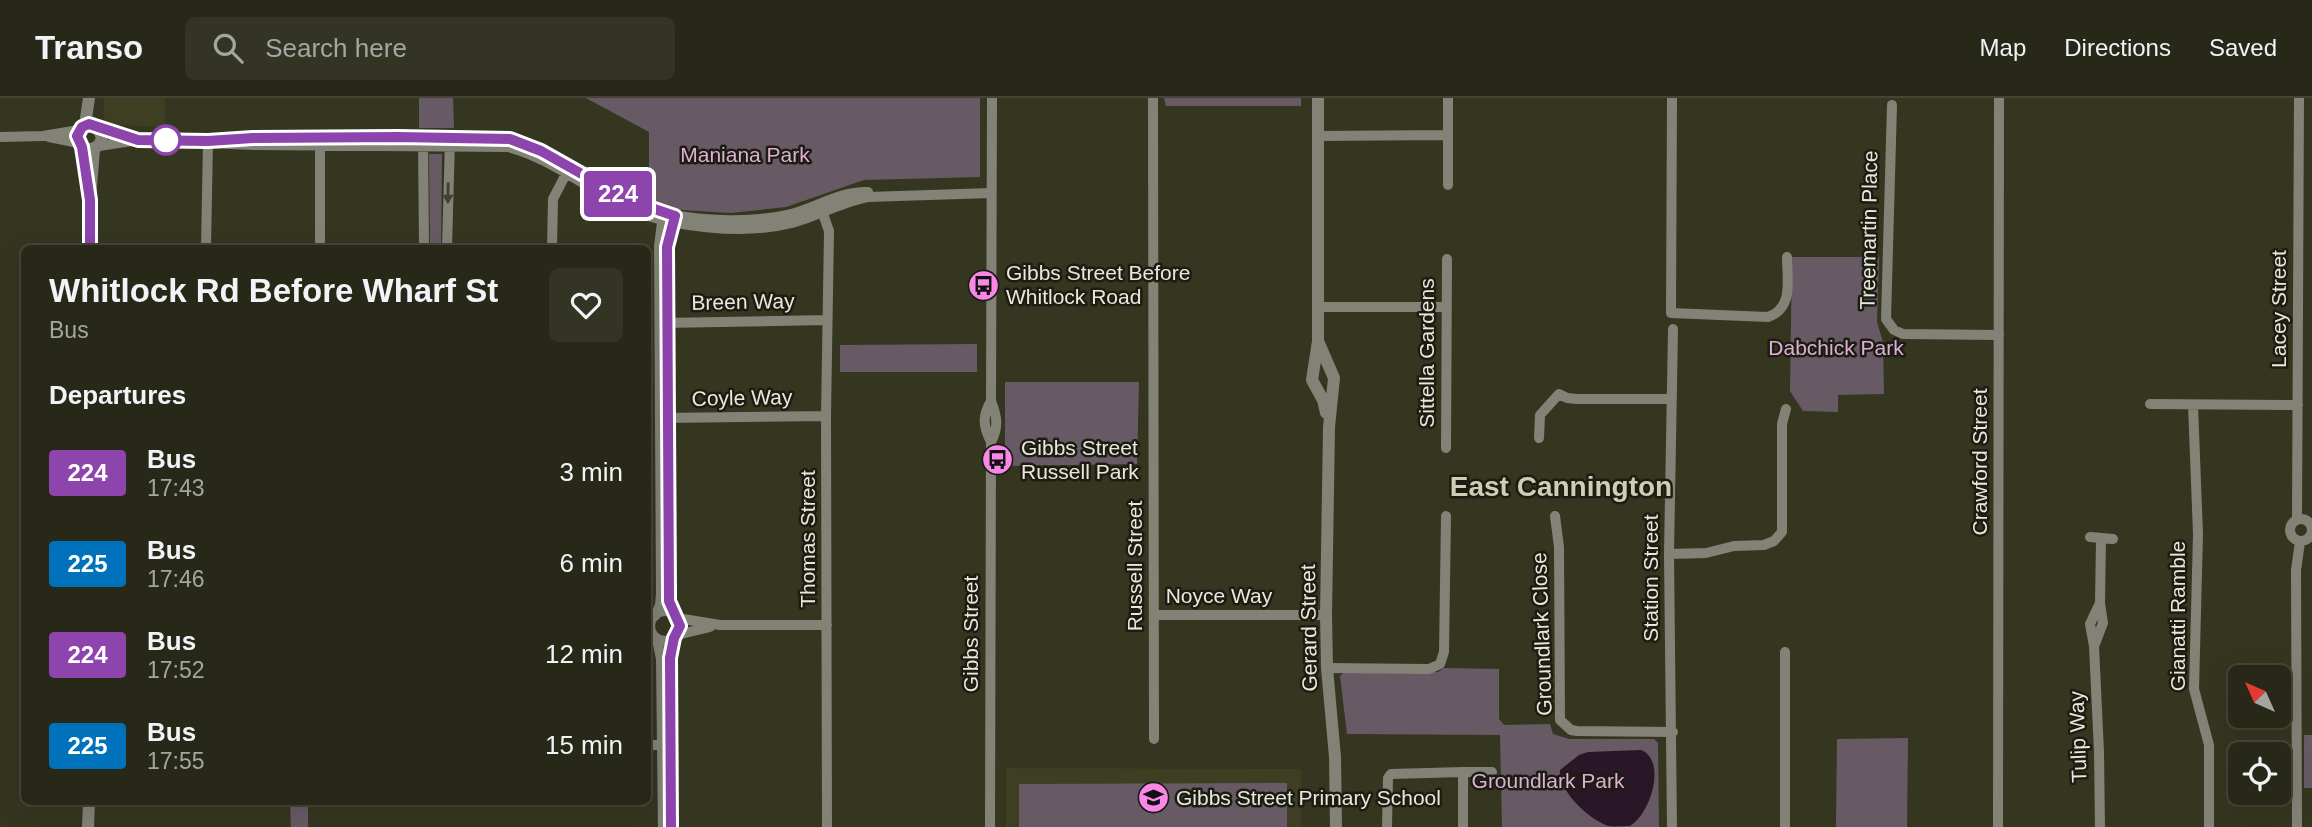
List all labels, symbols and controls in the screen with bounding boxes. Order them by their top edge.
search box [185,17,675,80]
text: Transo [35,29,143,66]
icon: search [209,29,247,67]
text: Search here [265,33,407,63]
text: Map [1980,34,2026,61]
text: Directions [2064,34,2171,61]
text: Saved [2209,34,2277,61]
unlabelled marker [151,125,181,155]
park label: Maniana Park [680,143,810,166]
street label: Treemartin Place [1856,150,1881,310]
line badge: 224 [578,171,658,217]
text: 224 [598,180,638,207]
one-way arrow [442,182,454,204]
street label: Lacey Street [2267,250,2290,368]
place label: Gibbs Street Before Whitlock Road [1006,261,1190,308]
button: heart [549,268,623,342]
bus stop icon: Gibbs Street Before Whitlock Road [966,268,1000,302]
text: Whitlock Rd Before Wharf St [49,272,498,309]
street label: Sittella Gardens [1415,278,1438,428]
street label: Breen Way [691,289,795,314]
text: Bus [49,317,89,343]
park label: Dabchick Park [1768,336,1904,359]
text: Departures [49,380,186,410]
street label: Coyle Way [691,385,793,410]
street label: Crawford Street [1968,388,1991,536]
place label: Gibbs Street Russell Park [1021,436,1139,483]
bus stop icon: Gibbs Street Russell Park [981,443,1015,477]
text: Bus [147,444,196,474]
text: 3 min [559,457,623,487]
text: 224 [67,459,108,486]
street label: Thomas Street [796,470,819,608]
district label: East Cannington [1450,471,1672,502]
text: 17:43 [147,475,205,501]
street label: Russell Street [1123,500,1146,631]
street label: Station Street [1639,514,1662,642]
text: Bus [147,535,196,565]
street label: Gianatti Ramble [2166,541,2189,691]
text: 6 min [559,548,623,578]
text: 225 [67,550,108,577]
street label: Groundlark Close [1527,552,1556,716]
street label: Gerard Street [1296,564,1321,692]
text: 17:46 [147,566,205,592]
street label: Gibbs Street [959,575,982,692]
street label: Noyce Way [1166,584,1273,607]
text: Bus [147,626,196,656]
text: 12 min [545,639,623,669]
text: 224 [67,641,108,668]
text: 17:52 [147,657,205,683]
north arrow [2228,665,2291,728]
map controls [2228,665,2291,805]
street label: Tulip Way [2064,690,2091,783]
text: Bus [147,717,196,747]
text: 15 min [545,730,623,760]
text: 225 [67,732,108,759]
button: locate [2228,742,2291,805]
text: 17:55 [147,748,205,774]
park label: Groundlark Park [1472,769,1625,792]
school or university icon: Gibbs Street Primary School [1136,781,1170,815]
place label: Gibbs Street Primary School [1176,786,1441,809]

